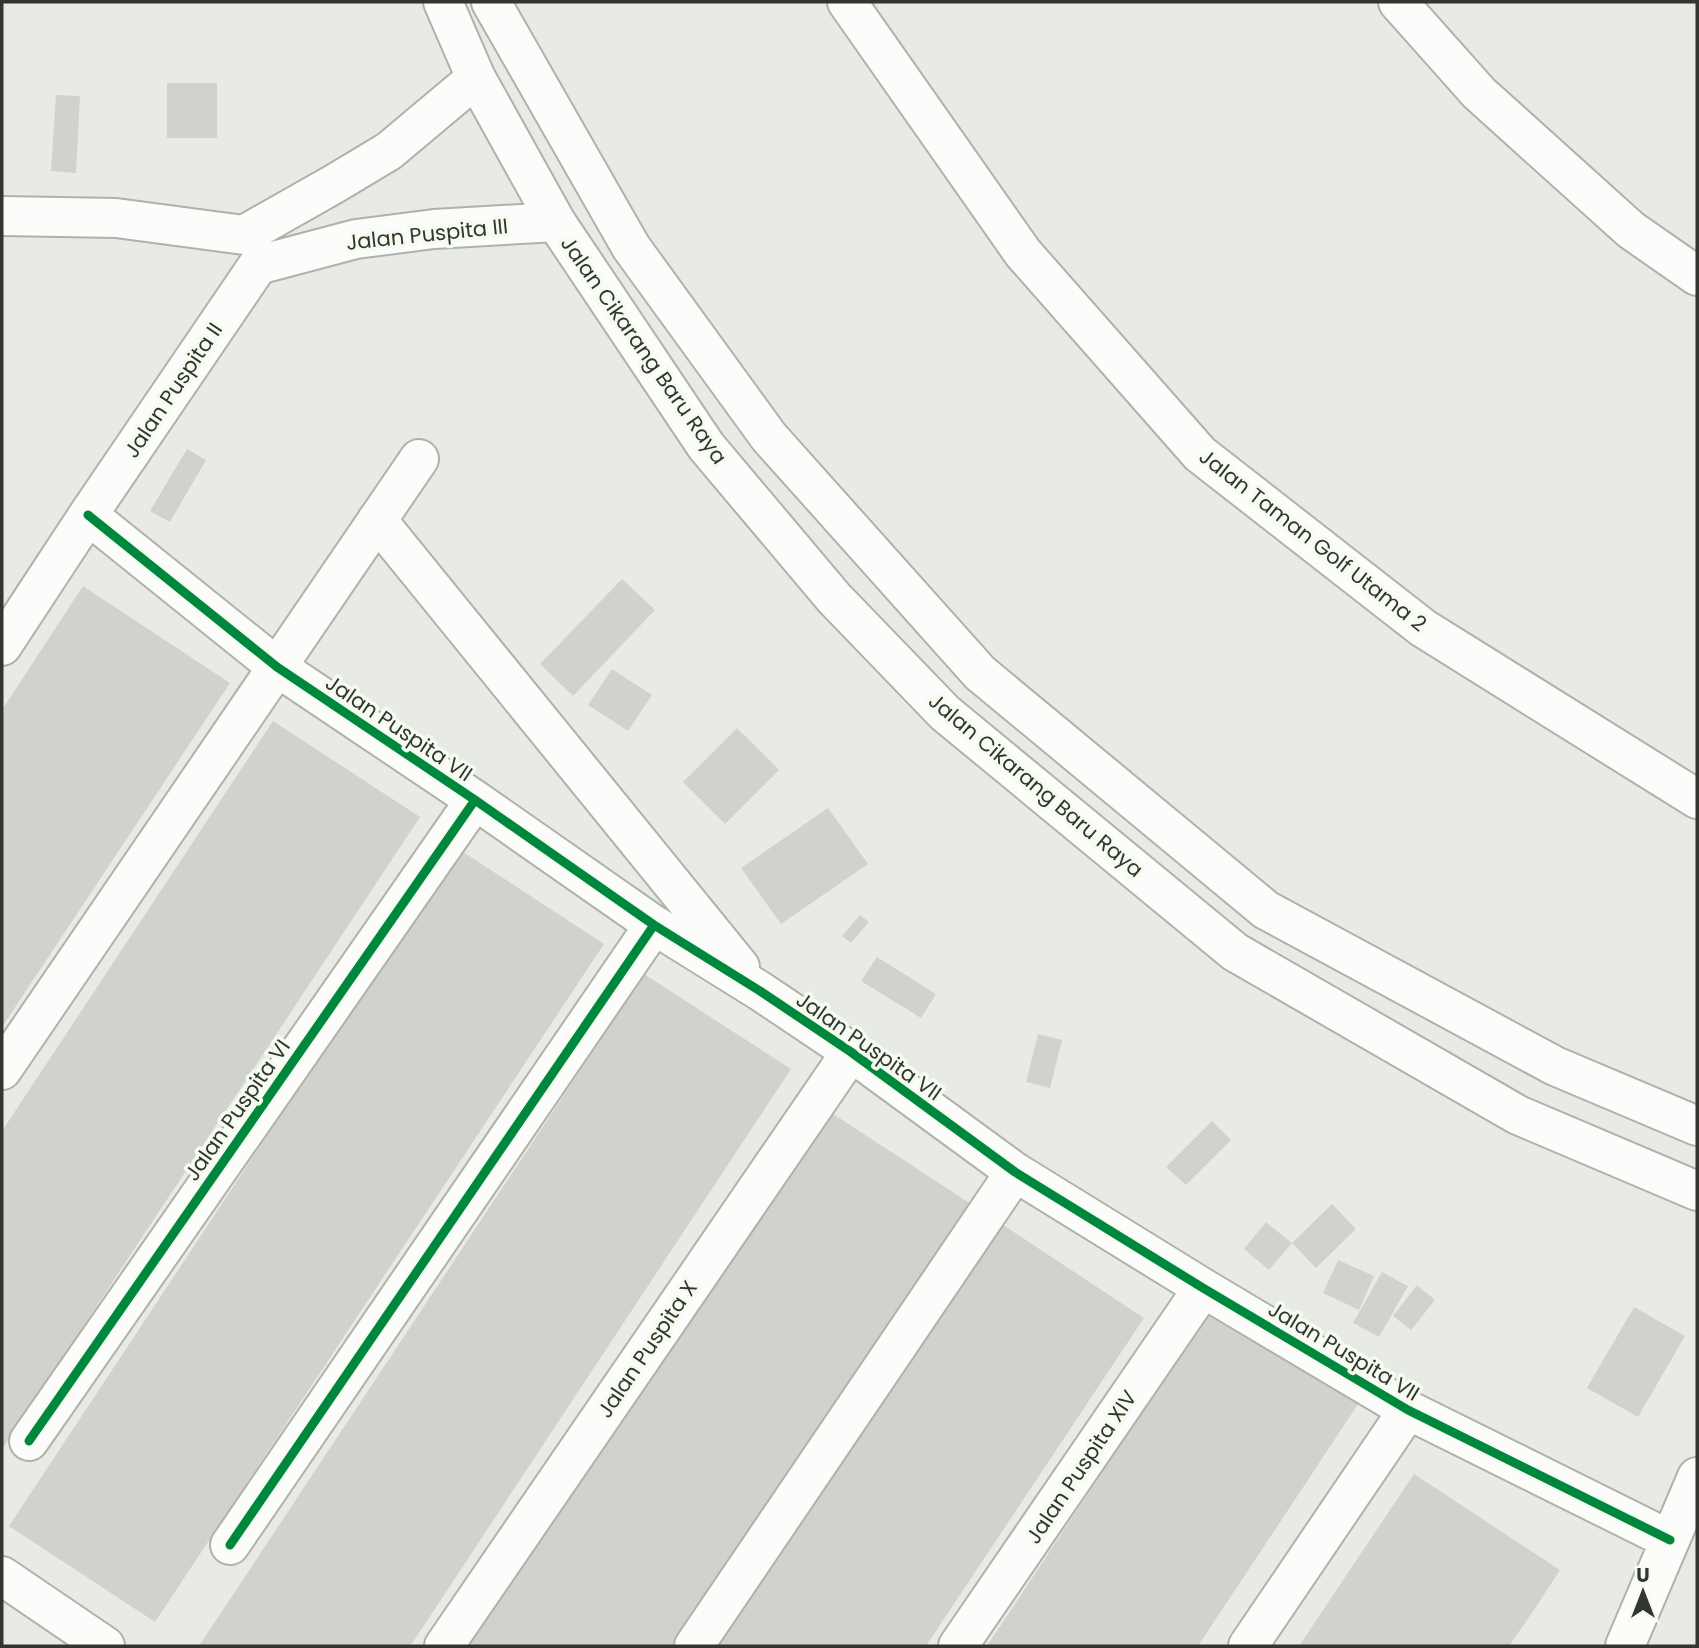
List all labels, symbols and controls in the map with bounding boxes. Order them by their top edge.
street label: Jalan Puspita III [345,211,509,257]
street label: Jalan Cikarang Baru Raya [554,230,734,470]
street label: Jalan Puspita II [117,317,229,463]
street label: Jalan Taman Golf Utama 2 [1193,442,1433,638]
street label: Jalan Puspita VII [320,668,478,788]
street label: Jalan Cikarang Baru Raya [922,686,1150,884]
street label: Jalan Puspita VII [790,985,948,1107]
street label: Jalan Puspita VI [177,1034,297,1186]
street label: Jalan Puspita X [590,1275,704,1423]
street label: Jalan Puspita VII [1263,1294,1425,1408]
street label: Jalan Puspita XIV [1019,1384,1143,1550]
north arrow [1608,1557,1678,1627]
text: U [1636,1562,1650,1589]

